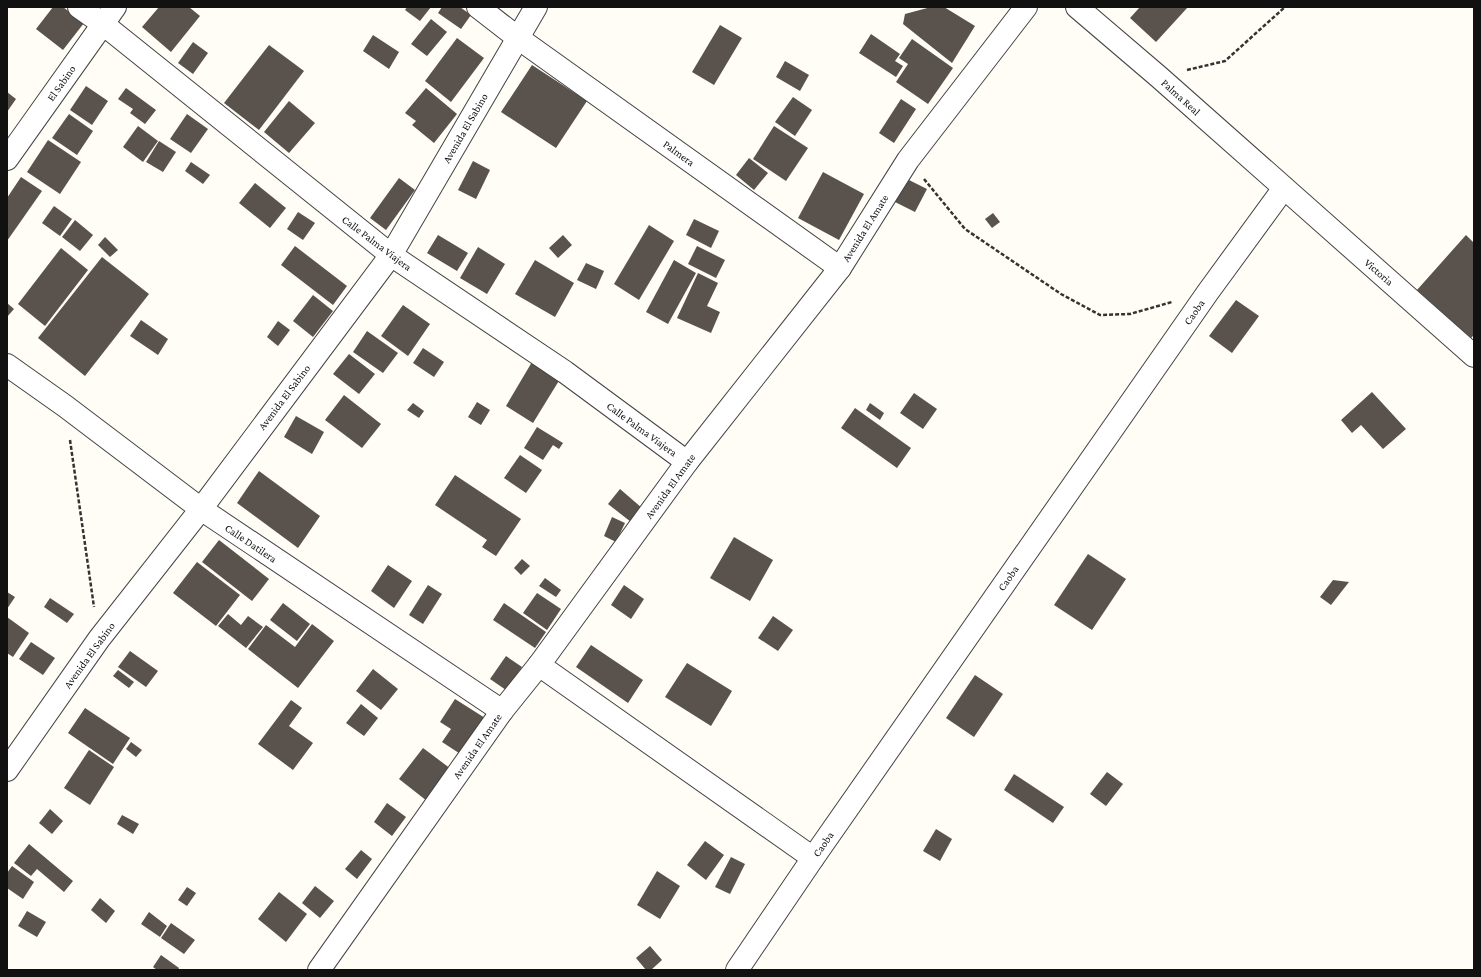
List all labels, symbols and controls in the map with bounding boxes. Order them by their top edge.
street label: El Sabino [44,62,78,103]
street label: Palma Real [1159,76,1203,118]
street label: Avenida El Sabino [440,90,490,165]
street label: Palmera [661,138,697,168]
street label: Avenida El Amate [839,192,891,264]
street label: Calle Palma Viajera [339,213,414,274]
street label: Victoria [1362,256,1396,288]
street label: Caoba [1181,297,1207,327]
street label: Avenida El Sabino [256,362,313,432]
street label: Calle Palma Viajera [604,399,679,459]
street label: Avenida El Amate [642,451,698,521]
street label: Calle Datilera [223,521,279,565]
street label: Caoba [995,563,1021,593]
street label: Avenida El Sabino [61,619,117,690]
street label: Avenida El Amate [450,711,504,781]
street label: Caoba [810,829,836,859]

